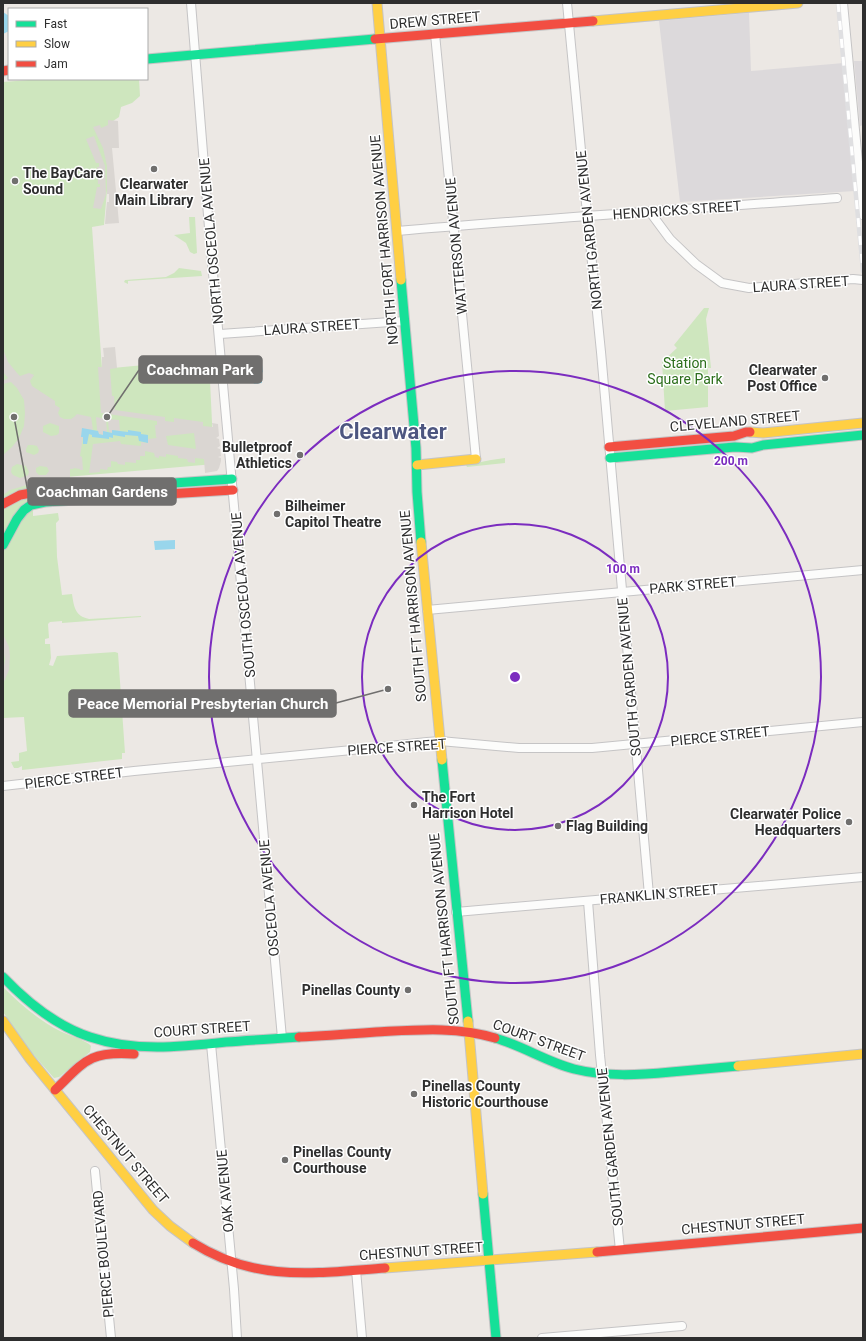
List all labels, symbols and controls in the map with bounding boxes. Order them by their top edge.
legend [8,8,148,80]
street label: DREW STREET [389,8,482,32]
text: Fast [44,17,67,31]
text: Slow [44,37,70,51]
text: Jam [44,57,68,71]
street label: NORTH FORT HARRISON AVENUE [367,134,401,346]
street label: NORTH GARDEN AVENUE [573,150,605,310]
street label: NORTH OSCEOLA AVENUE [196,157,226,325]
marker: Clearwater Main Library [149,164,159,174]
place label: The BayCare Sound [23,165,104,197]
marker: The BayCare Sound [10,176,20,186]
place label: Clearwater Main Library [115,176,194,208]
street label: WATTERSON AVENUE [442,177,470,315]
street label: HENDRICKS STREET [612,197,743,222]
street label: LAURA STREET [752,273,850,295]
street label: LAURA STREET [263,316,361,338]
park label: Station Square Park [647,355,724,387]
callout: Coachman Park [139,356,262,383]
text: Coachman Park [147,361,254,379]
place label: Clearwater Post Office [747,362,817,394]
marker: Clearwater Post Office [820,373,830,383]
street label: CLEVELAND STREET [669,407,801,435]
district label: Clearwater [339,419,447,444]
place label: Bulletproof Athletics [222,439,293,471]
marker: Bulletproof Athletics [295,450,305,460]
text: 200 m [714,454,748,468]
callout: Coachman Gardens [28,478,176,505]
text: Coachman Gardens [36,483,168,501]
place label: Bilheimer Capitol Theatre [285,498,382,530]
marker: Bilheimer Capitol Theatre [272,509,282,519]
street label: SOUTH FT HARRISON AVENUE [397,509,429,703]
street label: SOUTH OSCEOLA AVENUE [228,511,258,678]
text: 100 m [606,562,640,576]
street label: PARK STREET [649,573,738,597]
street label: SOUTH GARDEN AVENUE [614,597,644,757]
centre of rings [508,670,522,684]
callout: Peace Memorial Presbyterian Church [69,690,336,717]
text: Peace Memorial Presbyterian Church [78,695,328,713]
street label: PIERCE STREET [670,723,771,749]
street label: PIERCE STREET [347,736,448,758]
street label: PIERCE STREET [24,764,125,792]
place label: The Fort Harrison Hotel [422,789,514,821]
marker: The Fort Harrison Hotel [409,800,419,810]
place label: Clearwater Police Headquarters [730,806,841,838]
marker: Clearwater Police Headquarters [844,817,854,827]
place label: Flag Building [566,818,648,834]
marker: Flag Building [553,821,563,831]
street label: SOUTH FT HARRISON AVENUE [426,832,462,1026]
street label: OSCEOLA AVENUE [256,839,282,957]
street label: FRANKLIN STREET [599,881,719,907]
place label: Pinellas County [302,982,401,998]
marker: Pinellas County [403,985,413,995]
street label: COURT STREET [491,1016,588,1064]
street label: COURT STREET [153,1018,252,1040]
street label: SOUTH GARDEN AVENUE [594,1067,626,1227]
place label: Pinellas County Historic Courthouse [422,1078,549,1110]
marker: Pinellas County Historic Courthouse [409,1089,419,1099]
street label: CHESTNUT STREET [80,1101,172,1207]
place label: Pinellas County Courthouse [293,1144,392,1176]
street label: OAK AVENUE [213,1149,237,1233]
marker: Pinellas County Courthouse [280,1155,290,1165]
street label: PIERCE BOULEVARD [89,1190,117,1318]
street label: CHESTNUT STREET [681,1211,806,1237]
street label: CHESTNUT STREET [359,1239,484,1263]

